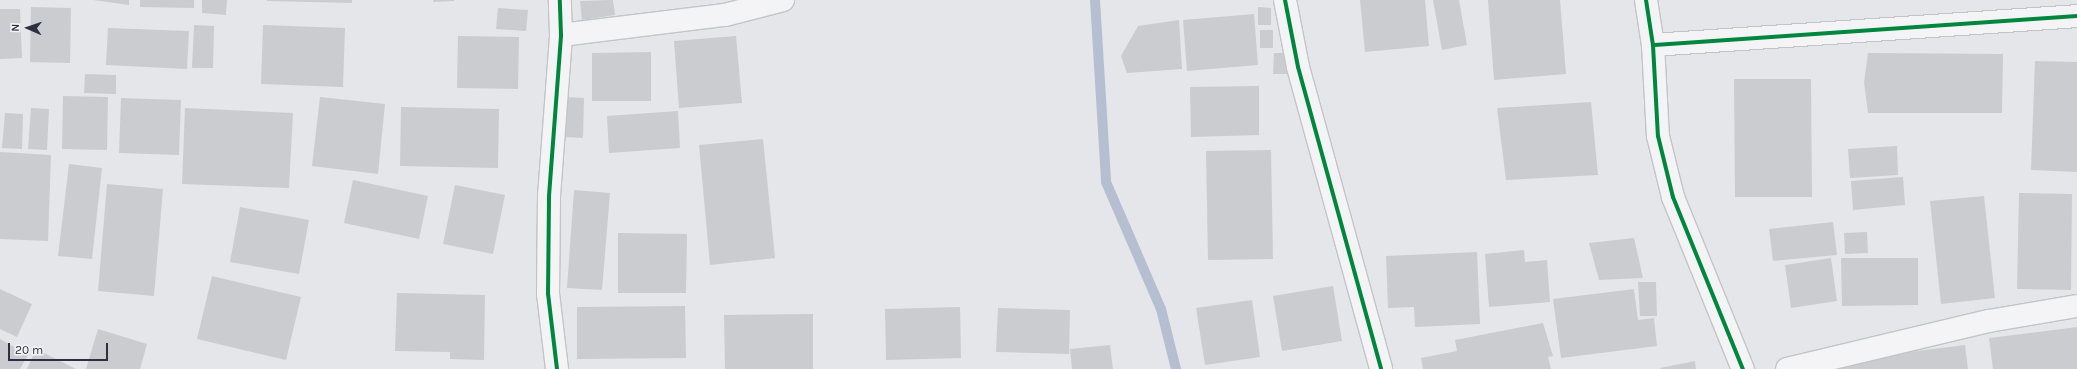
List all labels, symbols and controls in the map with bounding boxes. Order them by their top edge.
north arrow [8,8,48,48]
text: N [9,23,22,32]
scale bar [10,335,110,361]
text: 20 m [15,343,43,357]

